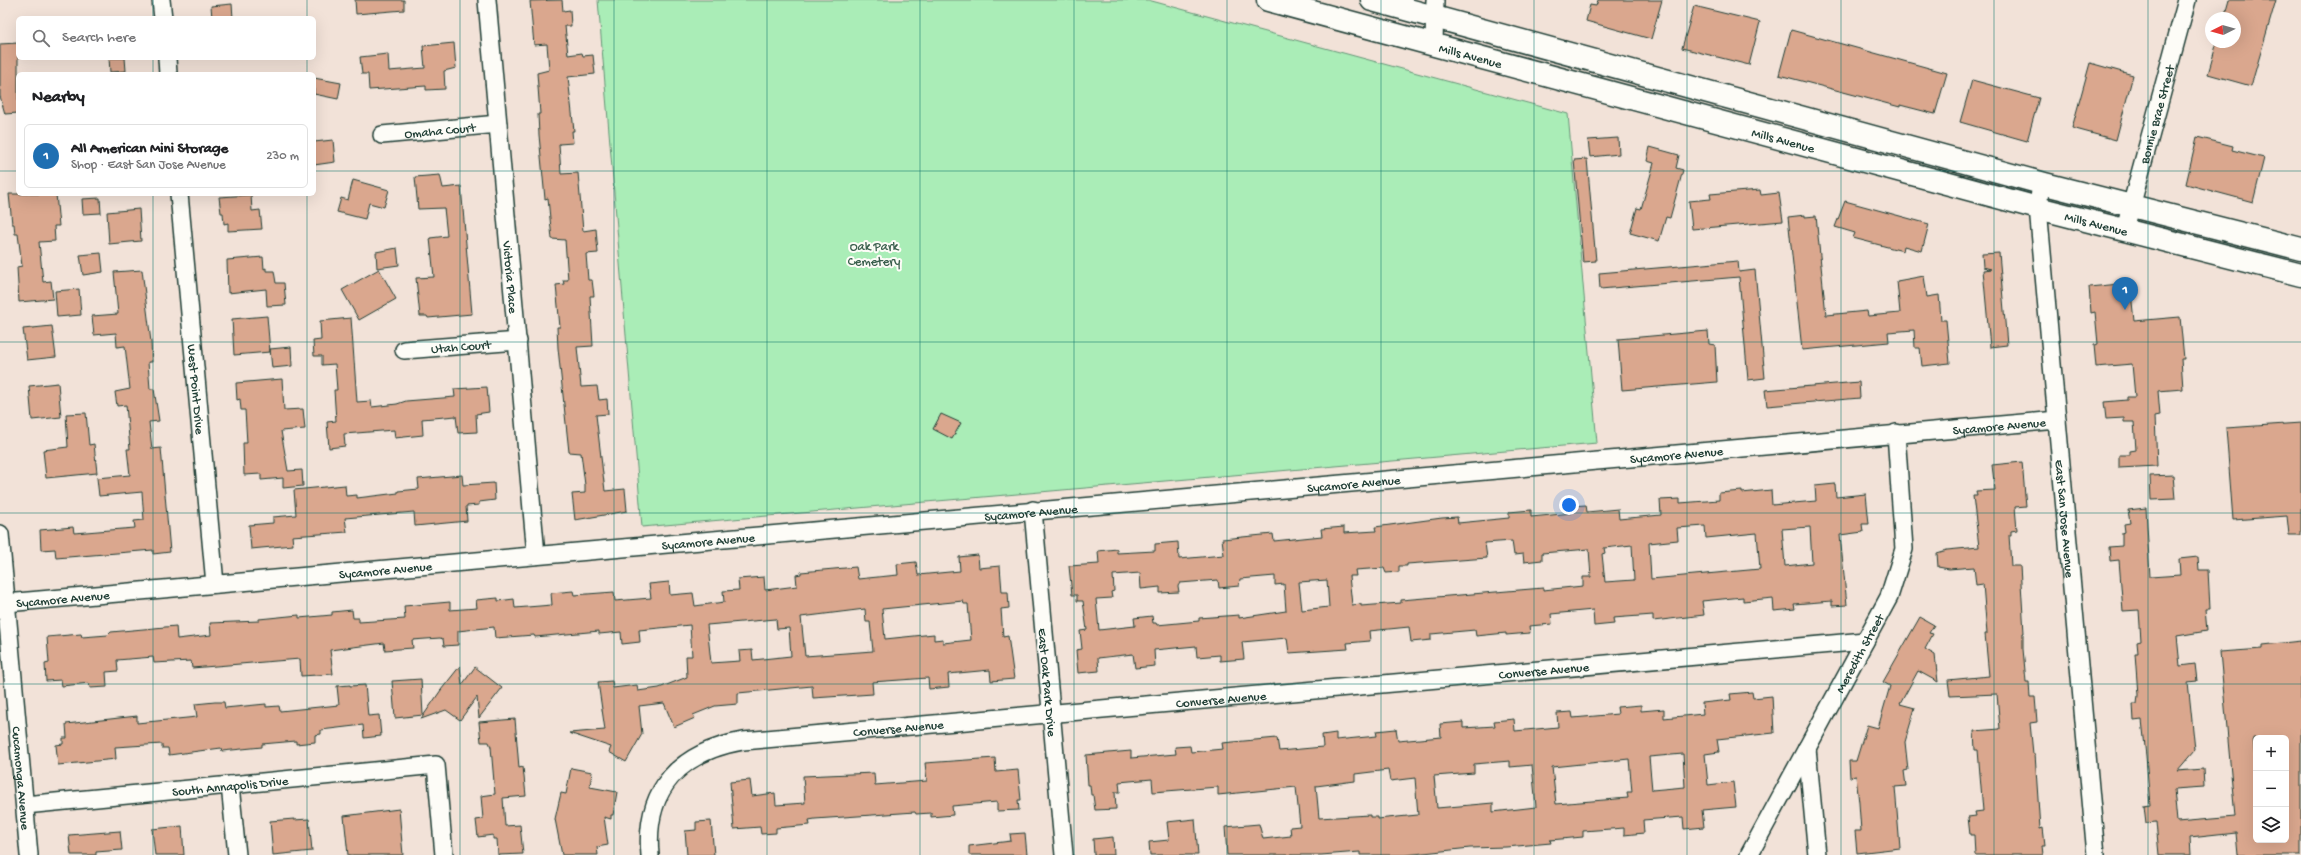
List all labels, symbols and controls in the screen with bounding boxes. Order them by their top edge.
north arrow [2205,12,2241,48]
search box [16,16,316,60]
icon: search [30,27,52,49]
text: Search here [62,29,136,47]
street label: Mills Avenue [1437,42,1504,73]
street label: Bonnie Brae Street [2138,62,2179,167]
text: Nearby [32,88,85,108]
street label: Omaha Court [404,121,478,143]
street label: Mills Avenue [1750,126,1816,157]
text: All American Mini Storage [71,140,228,158]
text: 1 [43,149,49,164]
text: 230 m [266,149,299,164]
text: Shop · East San Jose Avenue [71,158,226,173]
street label: Mills Avenue [2063,210,2129,241]
street label: Victoria Place [498,239,520,314]
park label: Oak Park Cemetery [848,240,901,270]
pin: 1 [2112,277,2138,310]
street label: Utah Court [431,338,493,358]
street label: West Point Drive [183,344,206,436]
street label: Sycamore Avenue [1952,416,2047,439]
street label: Sycamore Avenue [1629,445,1724,468]
street label: East San Jose Avenue [2051,459,2076,579]
street label: Sycamore Avenue [1307,474,1401,497]
your location [1559,495,1579,515]
street label: Sycamore Avenue [984,502,1079,526]
street label: Sycamore Avenue [661,531,756,554]
street label: Sycamore Avenue [338,560,433,583]
street label: Sycamore Avenue [16,589,111,612]
street label: Meredith Street [1833,610,1889,696]
street label: East Oak Park Drive [1034,628,1058,738]
street label: Converse Avenue [1498,661,1590,684]
street label: Converse Avenue [1175,689,1267,712]
street label: Converse Avenue [853,718,945,741]
street label: Cucamonga Avenue [7,726,32,831]
map controls [2253,735,2289,843]
button: + [2253,735,2289,771]
button: − [2253,771,2289,807]
street label: South Annapolis Drive [171,774,289,801]
button: layers [2253,807,2289,843]

